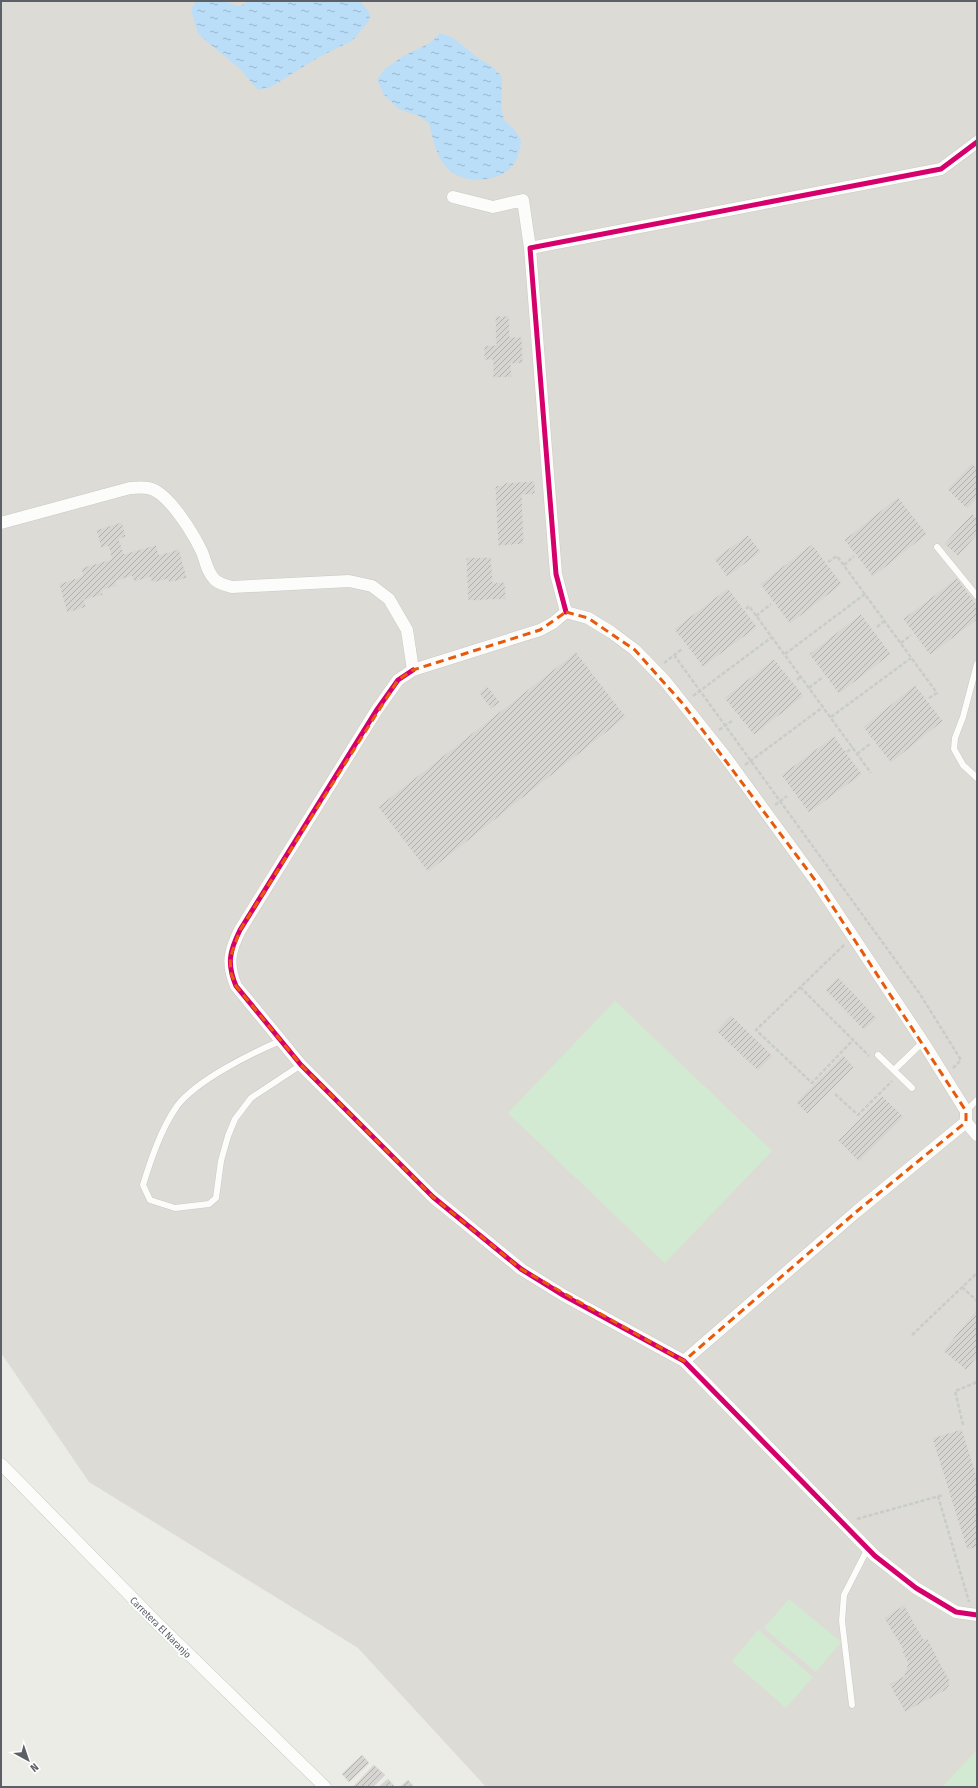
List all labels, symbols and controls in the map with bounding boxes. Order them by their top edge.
street label: Carretera El Naranjo [127,1595,193,1661]
north arrow [8,1740,48,1780]
text: N [27,1760,41,1774]

